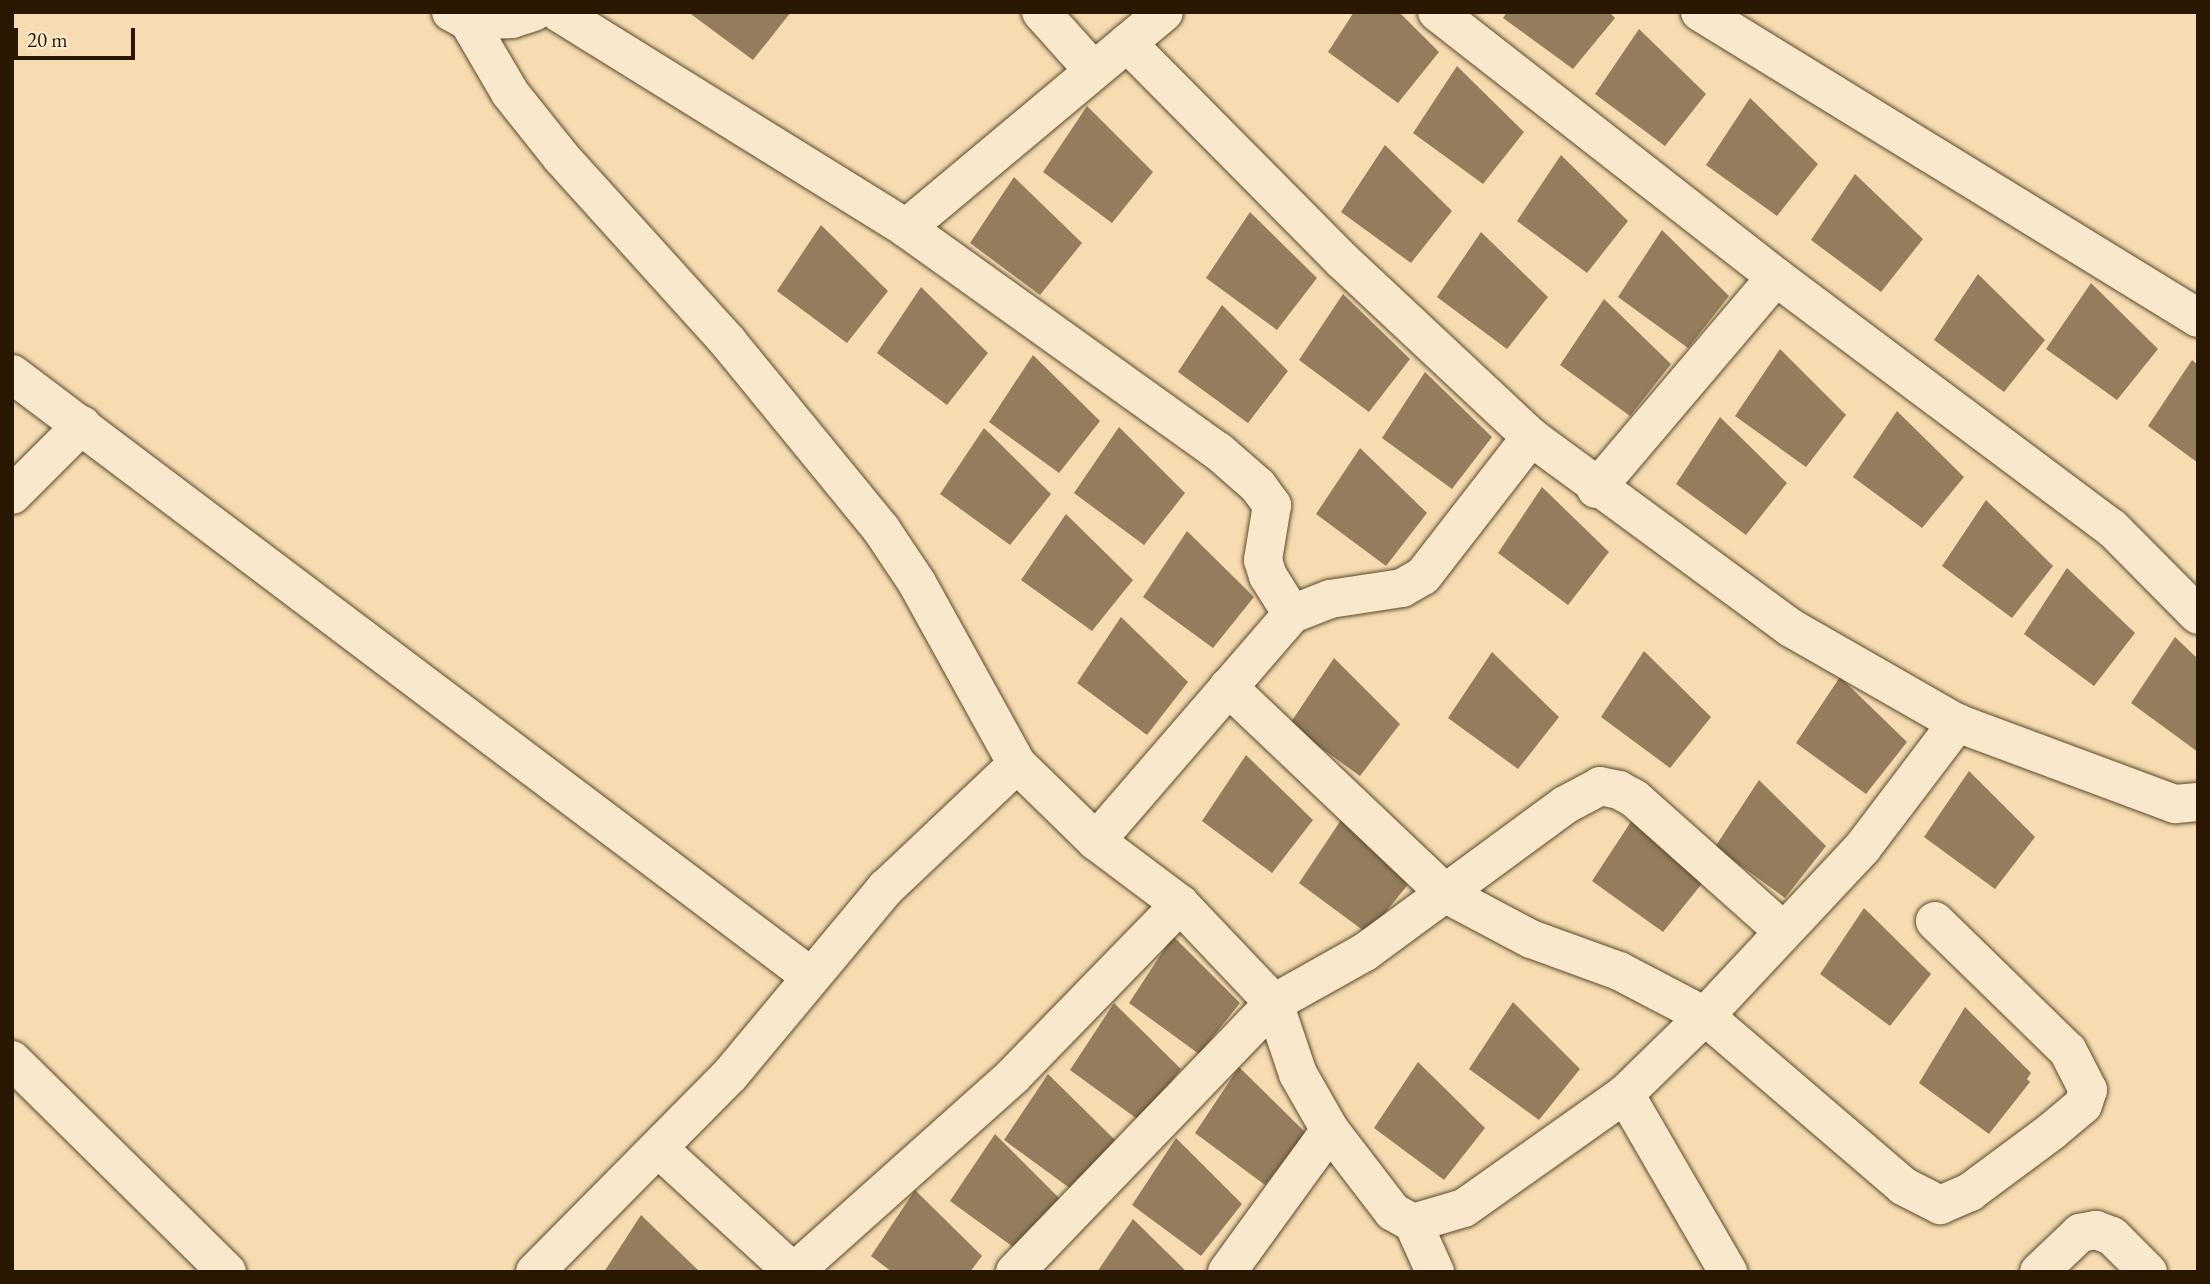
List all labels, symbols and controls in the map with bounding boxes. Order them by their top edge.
scale bar [18,14,138,58]
text: 20 m [27,26,68,53]

